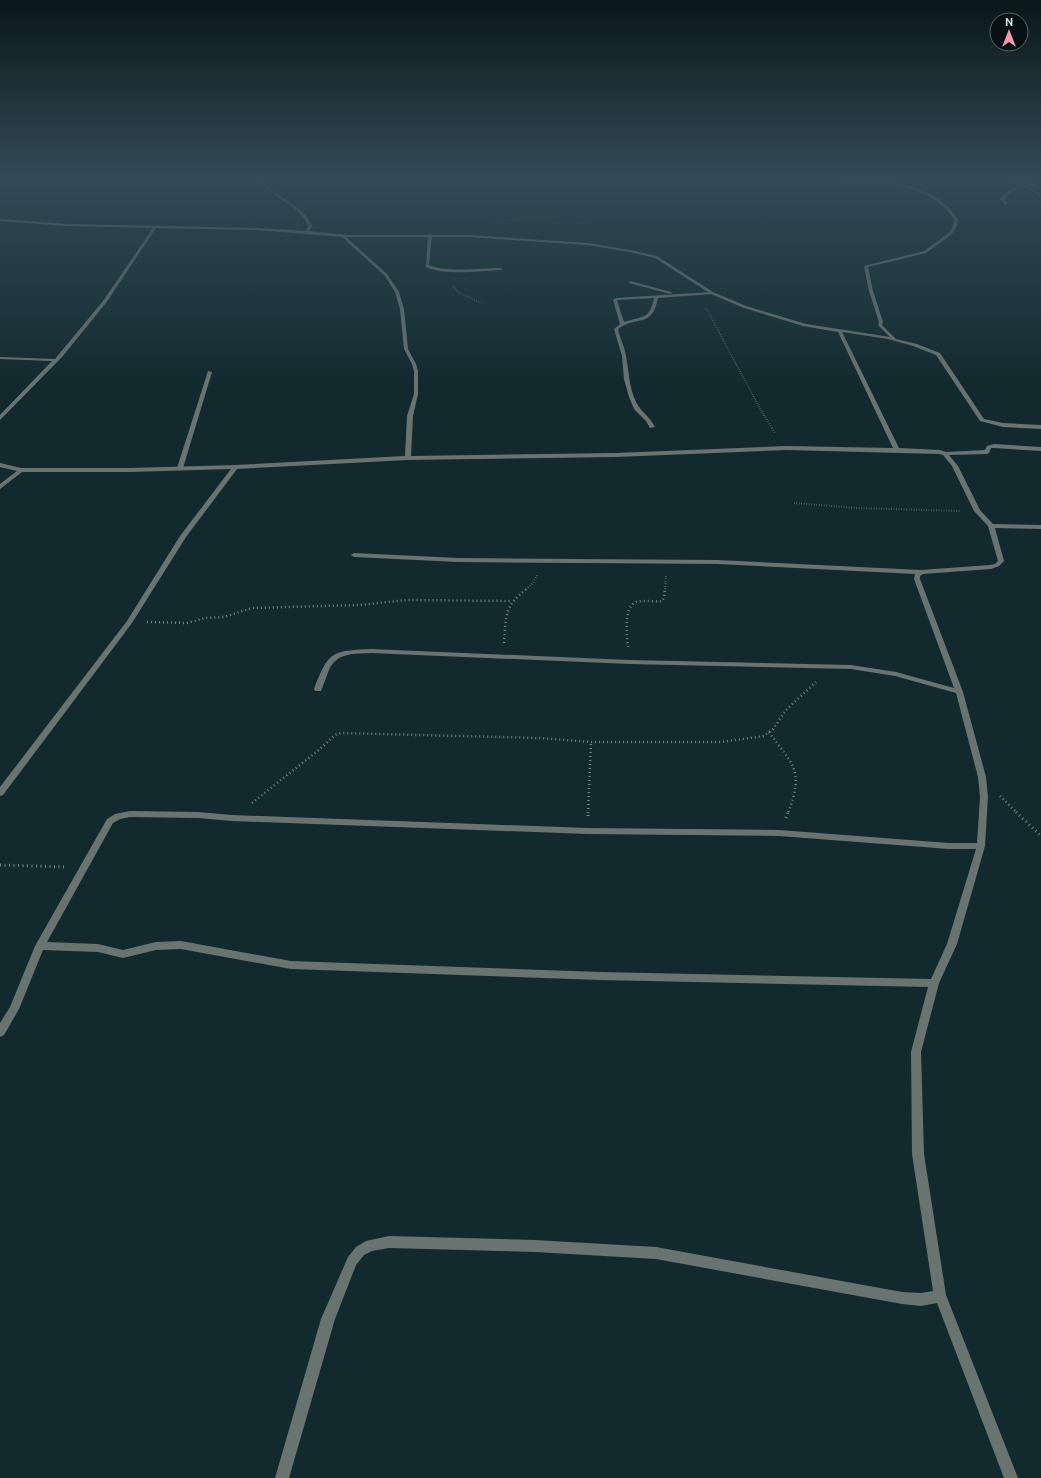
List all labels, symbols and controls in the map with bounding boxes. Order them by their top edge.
north arrow [989,12,1029,52]
text: N [1005,16,1013,28]

